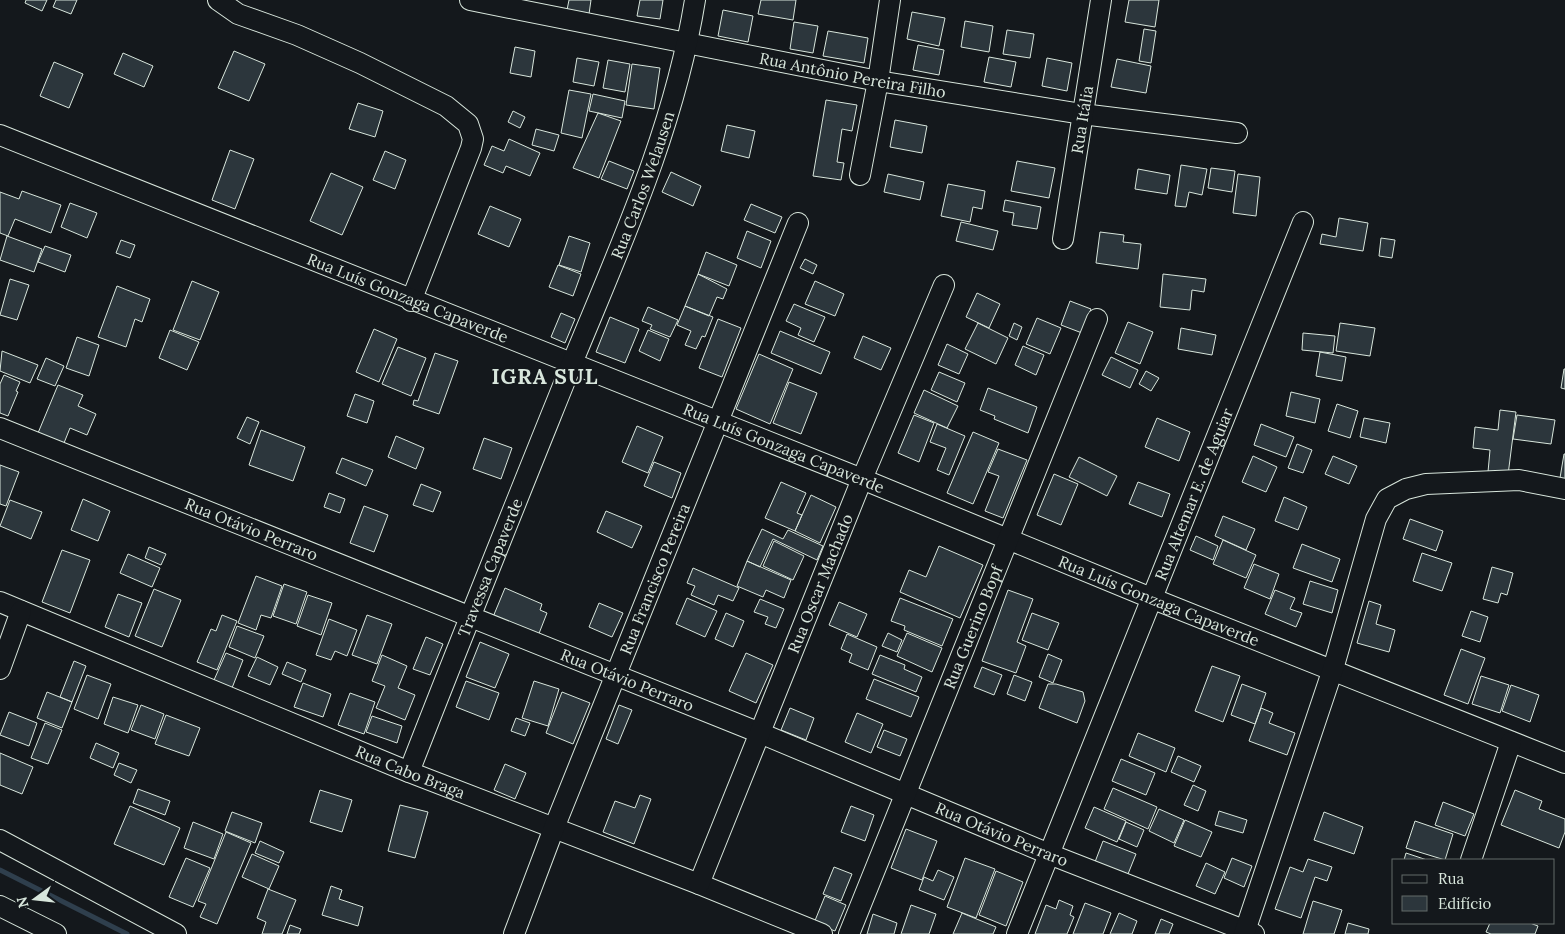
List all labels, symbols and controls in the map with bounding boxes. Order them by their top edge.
street label: Rua Antônio Pereira Filho [758,48,947,102]
street label: Rua Itália [1067,84,1097,155]
street label: Rua Carlos Welausen [606,108,679,262]
street label: Rua Luís Gonzaga Capaverde [304,249,512,347]
district label: IGRA SUL [492,363,598,390]
street label: Rua Luís Gonzaga Capaverde [680,399,888,497]
street label: Rua Altemar E. de Aguiar [1150,405,1237,583]
street label: Rua Otávio Perraro [182,493,321,565]
street label: Travessa Capaverde [453,495,527,640]
street label: Rua Francisco Pereira [615,500,694,657]
street label: Rua Oscar Machado [783,511,857,656]
street label: Rua Luís Gonzaga Capaverde [1055,551,1263,650]
street label: Rua Guerino Bopf [939,561,1007,692]
street label: Rua Otávio Perraro [558,644,697,715]
street label: Rua Cabo Braga [352,741,468,803]
street label: Rua Otávio Perraro [933,798,1071,870]
legend [1392,859,1555,924]
text: Rua [1438,869,1464,888]
north arrow [10,874,60,924]
text: Edifício [1438,894,1491,913]
text: N [12,895,33,910]

